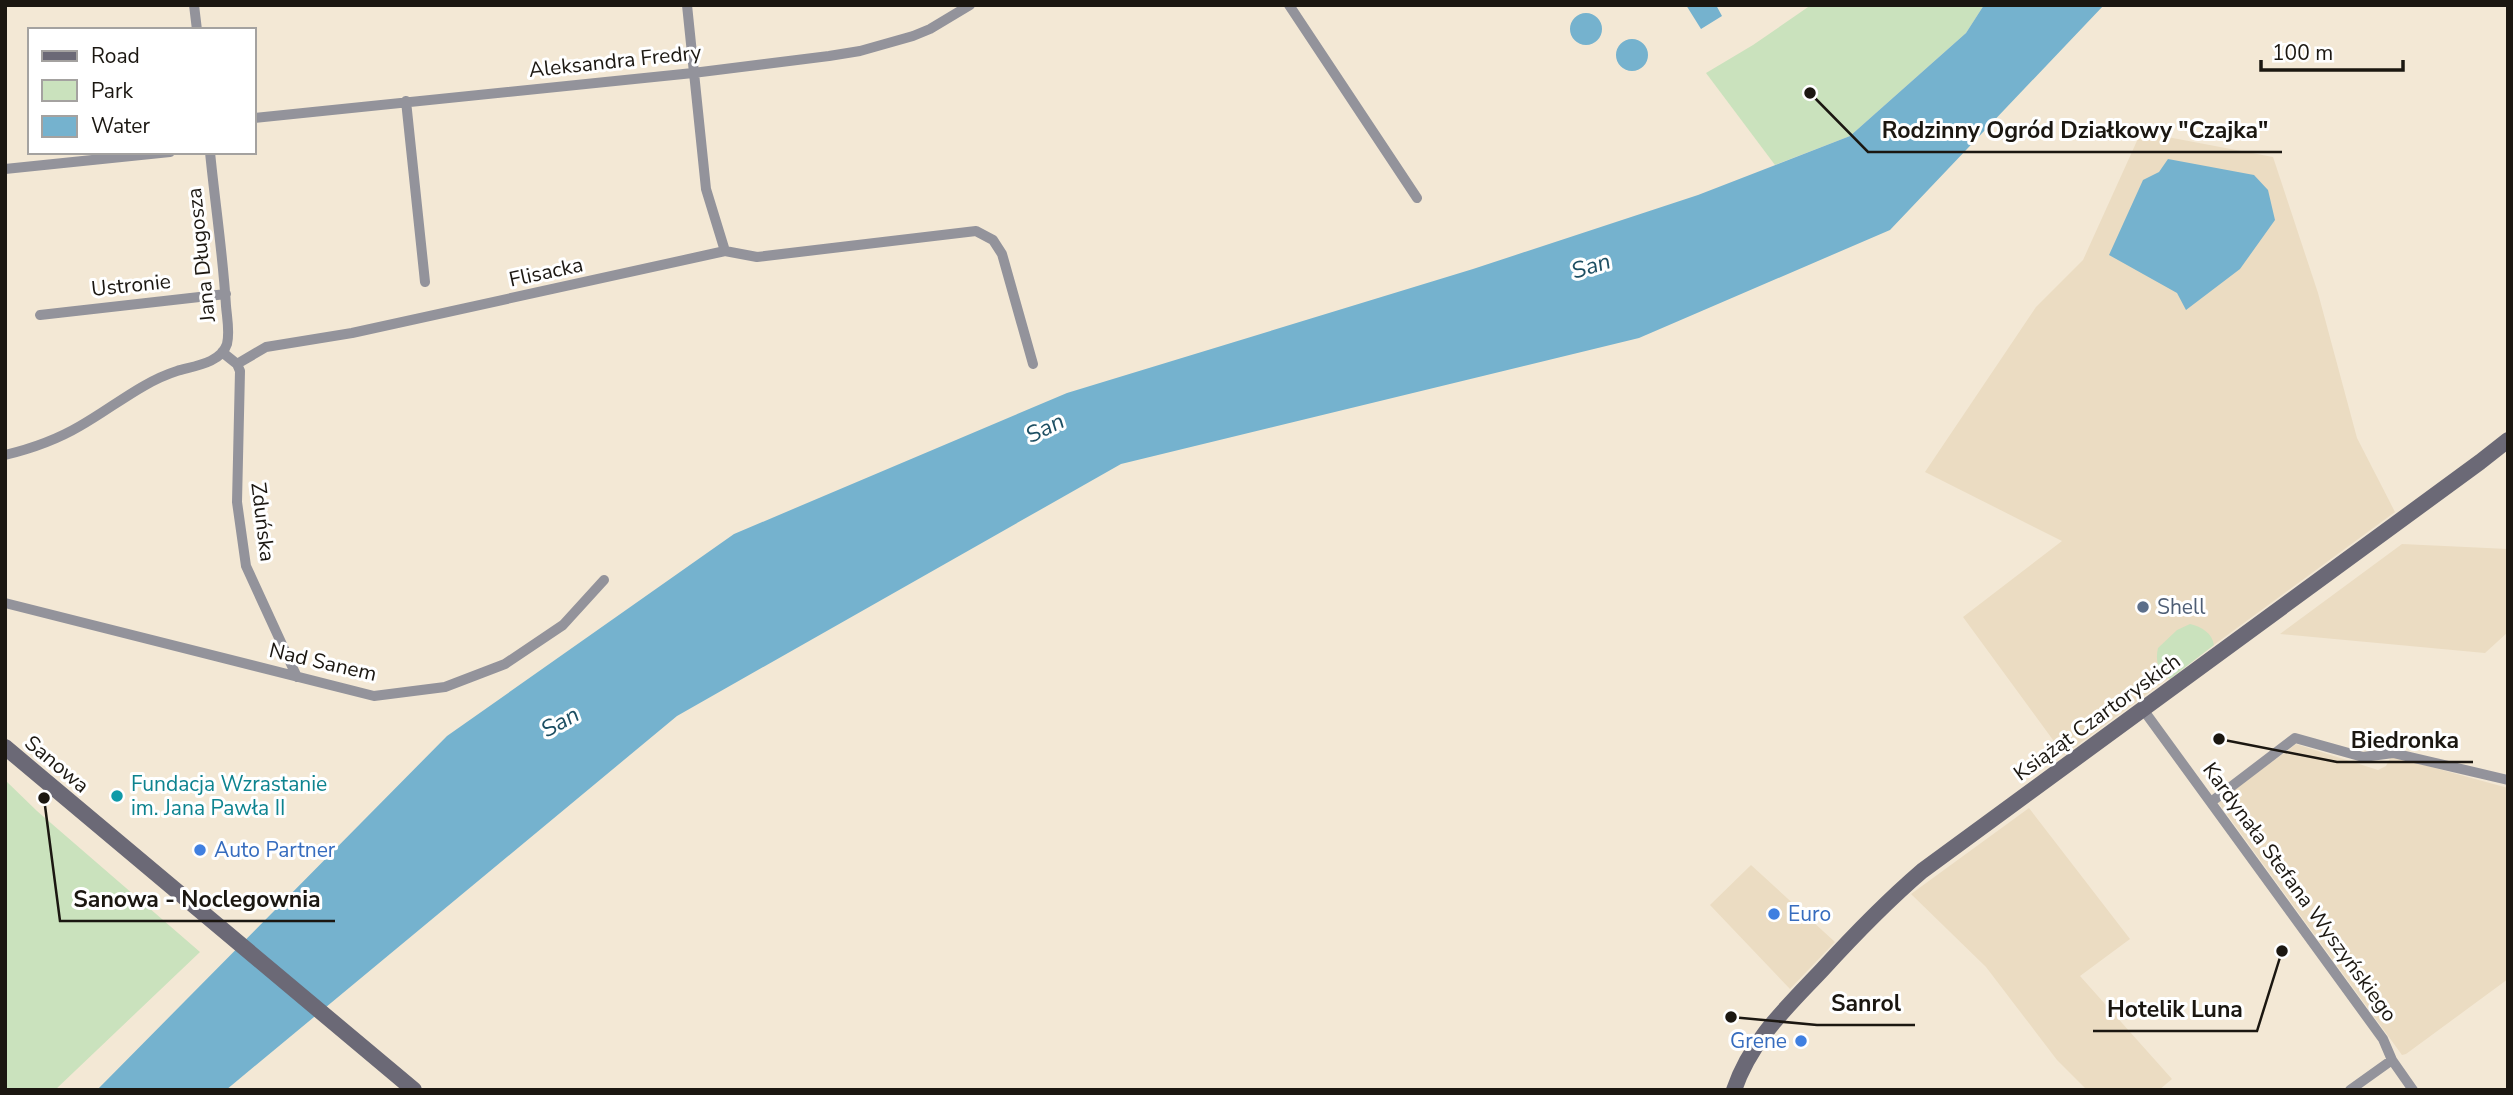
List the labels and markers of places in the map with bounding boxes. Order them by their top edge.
callout: Rodzinny Ogród Działkowy "Czajka" [1868,108,2282,152]
place label: Shell [2157,593,2206,621]
marker: Shell [2135,599,2151,615]
callout: Biedronka [2337,718,2473,762]
place label: Fundacja Wzrastanie im. Jana Pawła II [131,770,327,822]
marker: Fundacja Wzrastanie im. Jana Pawła II [109,788,125,804]
place label: Auto Partner [214,836,336,864]
marker: Auto Partner [192,842,208,858]
callout: Sanowa - Noclegownia [60,877,335,921]
place label: Euro [1788,900,1831,928]
marker: Euro [1766,906,1782,922]
callout: Sanrol [1817,981,1915,1025]
callout: Hotelik Luna [2093,987,2257,1031]
place label: Grene [1730,1027,1787,1055]
marker: Grene [1793,1033,1809,1049]

